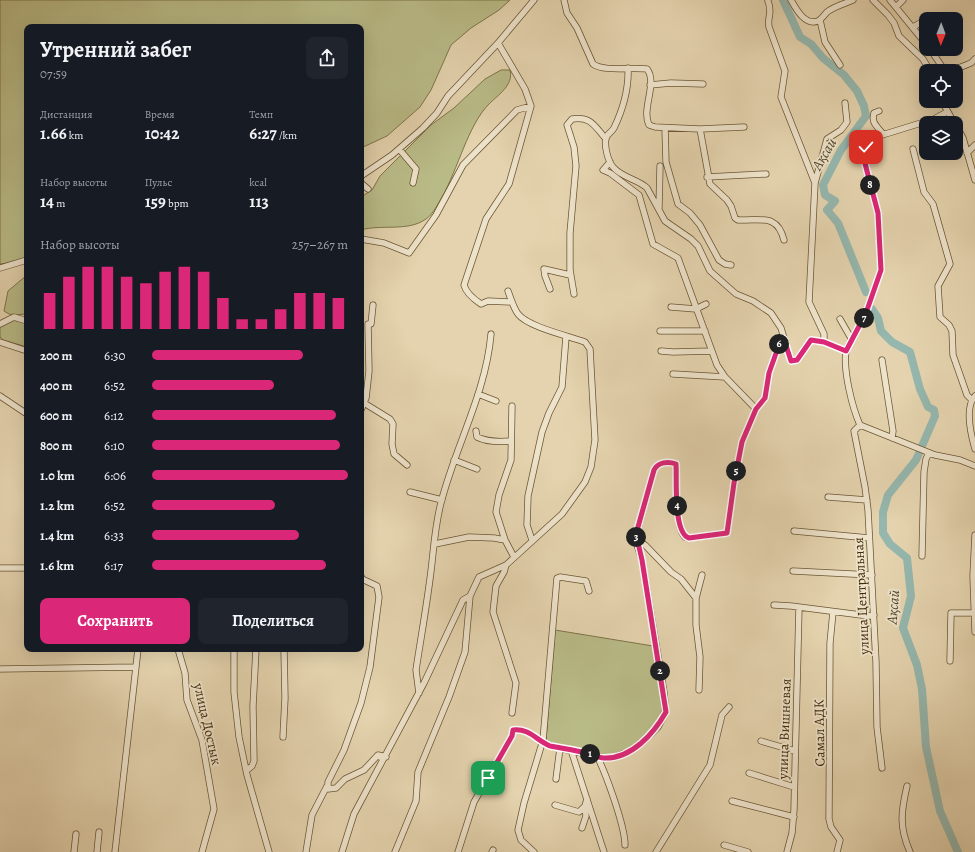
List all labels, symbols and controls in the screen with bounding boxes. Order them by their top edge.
north arrow [919,12,963,56]
map controls [919,12,963,160]
text: Утренний забег [40,35,191,65]
button: share [306,37,348,79]
button: locate [919,64,963,108]
text: 07:59 [40,65,67,82]
text: Дистанция [40,107,92,122]
text: Время [145,107,175,122]
text: Темп [249,107,273,122]
button: layers [919,116,963,160]
text: 1.66 [40,122,67,145]
text: 10:42 [145,122,180,145]
text: 6:27 [249,122,277,145]
text: km [67,128,83,143]
text: /km [277,128,297,143]
pin [849,130,883,164]
water label: Ақсай [806,134,841,175]
icon: check [855,136,877,158]
text: Набор высоты [40,175,107,190]
text: Пульс [145,175,172,190]
text: kcal [249,175,267,190]
pin: 8 [860,175,880,195]
text: 8 [867,177,873,192]
text: 14 [40,190,54,213]
text: 159 [145,190,166,213]
text: 113 [249,190,269,213]
text: m [54,196,65,211]
text: bpm [166,196,189,211]
text: Набор высоты [40,236,120,253]
text: 257–267 m [292,236,348,253]
pin: 7 [854,308,874,328]
text: 7 [862,310,866,325]
pin: 6 [769,334,789,354]
text: 6 [776,336,782,351]
text: 200 m [40,347,73,364]
text: 6:30 [104,347,125,364]
text: 400 m [40,377,72,394]
text: 6:52 [104,377,125,394]
text: 600 m [40,407,72,424]
text: 6:12 [104,407,124,424]
text: 800 m [40,437,72,454]
text: 6:10 [104,437,124,454]
pin: 5 [726,461,746,481]
text: 5 [734,463,738,478]
text: 1.0 km [40,467,75,484]
text: 6:06 [104,467,126,484]
pin: 4 [667,496,687,516]
text: 1.2 km [40,497,74,514]
text: 6:52 [104,497,125,514]
text: 4 [674,498,680,513]
text: 1.4 km [40,527,74,544]
text: 6:33 [104,527,124,544]
pin: 3 [626,527,646,547]
text: 3 [634,529,638,544]
street label: улица Центральная [849,537,874,656]
text: 1.6 km [40,557,74,574]
text: 6:17 [104,557,123,574]
water label: Ақсай [881,589,904,626]
button: Сохранить [40,598,190,644]
button: Поделиться [198,598,348,644]
pin: 2 [650,661,670,681]
text: 2 [657,663,663,678]
street label: улица Вишневая [773,678,796,781]
street label: улица Достык [189,680,226,767]
street label: Самал АДК [809,699,830,767]
pin: 1 [580,744,600,764]
text: 1 [588,746,592,761]
pin [471,761,505,795]
icon: arrive [477,767,499,789]

